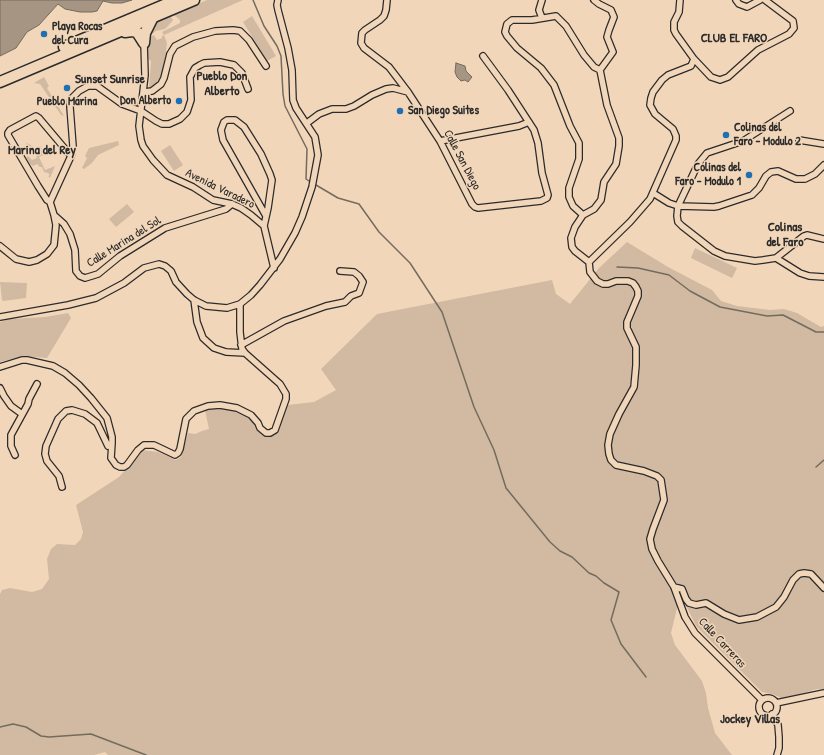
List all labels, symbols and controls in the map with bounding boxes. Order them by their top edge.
place label: Playa Rocas del Cura [52,20,102,48]
marker: Playa Rocas del Cura [39,29,49,39]
district label: CLUB EL FARO [701,31,767,47]
district label: Pueblo Don Alberto [197,69,247,100]
district label: Sunset Sunrise [75,72,145,88]
marker: Pueblo Marina [62,83,72,93]
place label: Don Alberto [120,94,171,108]
place label: Pueblo Marina [37,95,97,109]
marker: Don Alberto [174,96,184,106]
place label: San Diego Suites [408,104,479,118]
marker: San Diego Suites [395,106,405,116]
place label: Colinas del Faro - Modulo 2 [734,121,801,149]
street label: Calle San Diego [440,128,484,192]
marker: Colinas del Faro - Modulo 2 [721,130,731,140]
district label: Marina del Rey [8,143,76,159]
place label: Colinas del Faro - Modulo 1 [675,161,741,189]
street label: Avenida Varadero [183,166,257,212]
marker: Colinas del Faro - Modulo 1 [744,170,754,180]
street label: Calle Marina del Sol [84,213,164,271]
district label: Colinas del Faro [767,220,803,251]
street label: Calle Carreras [695,615,749,671]
district label: Jockey Villas [720,712,780,728]

